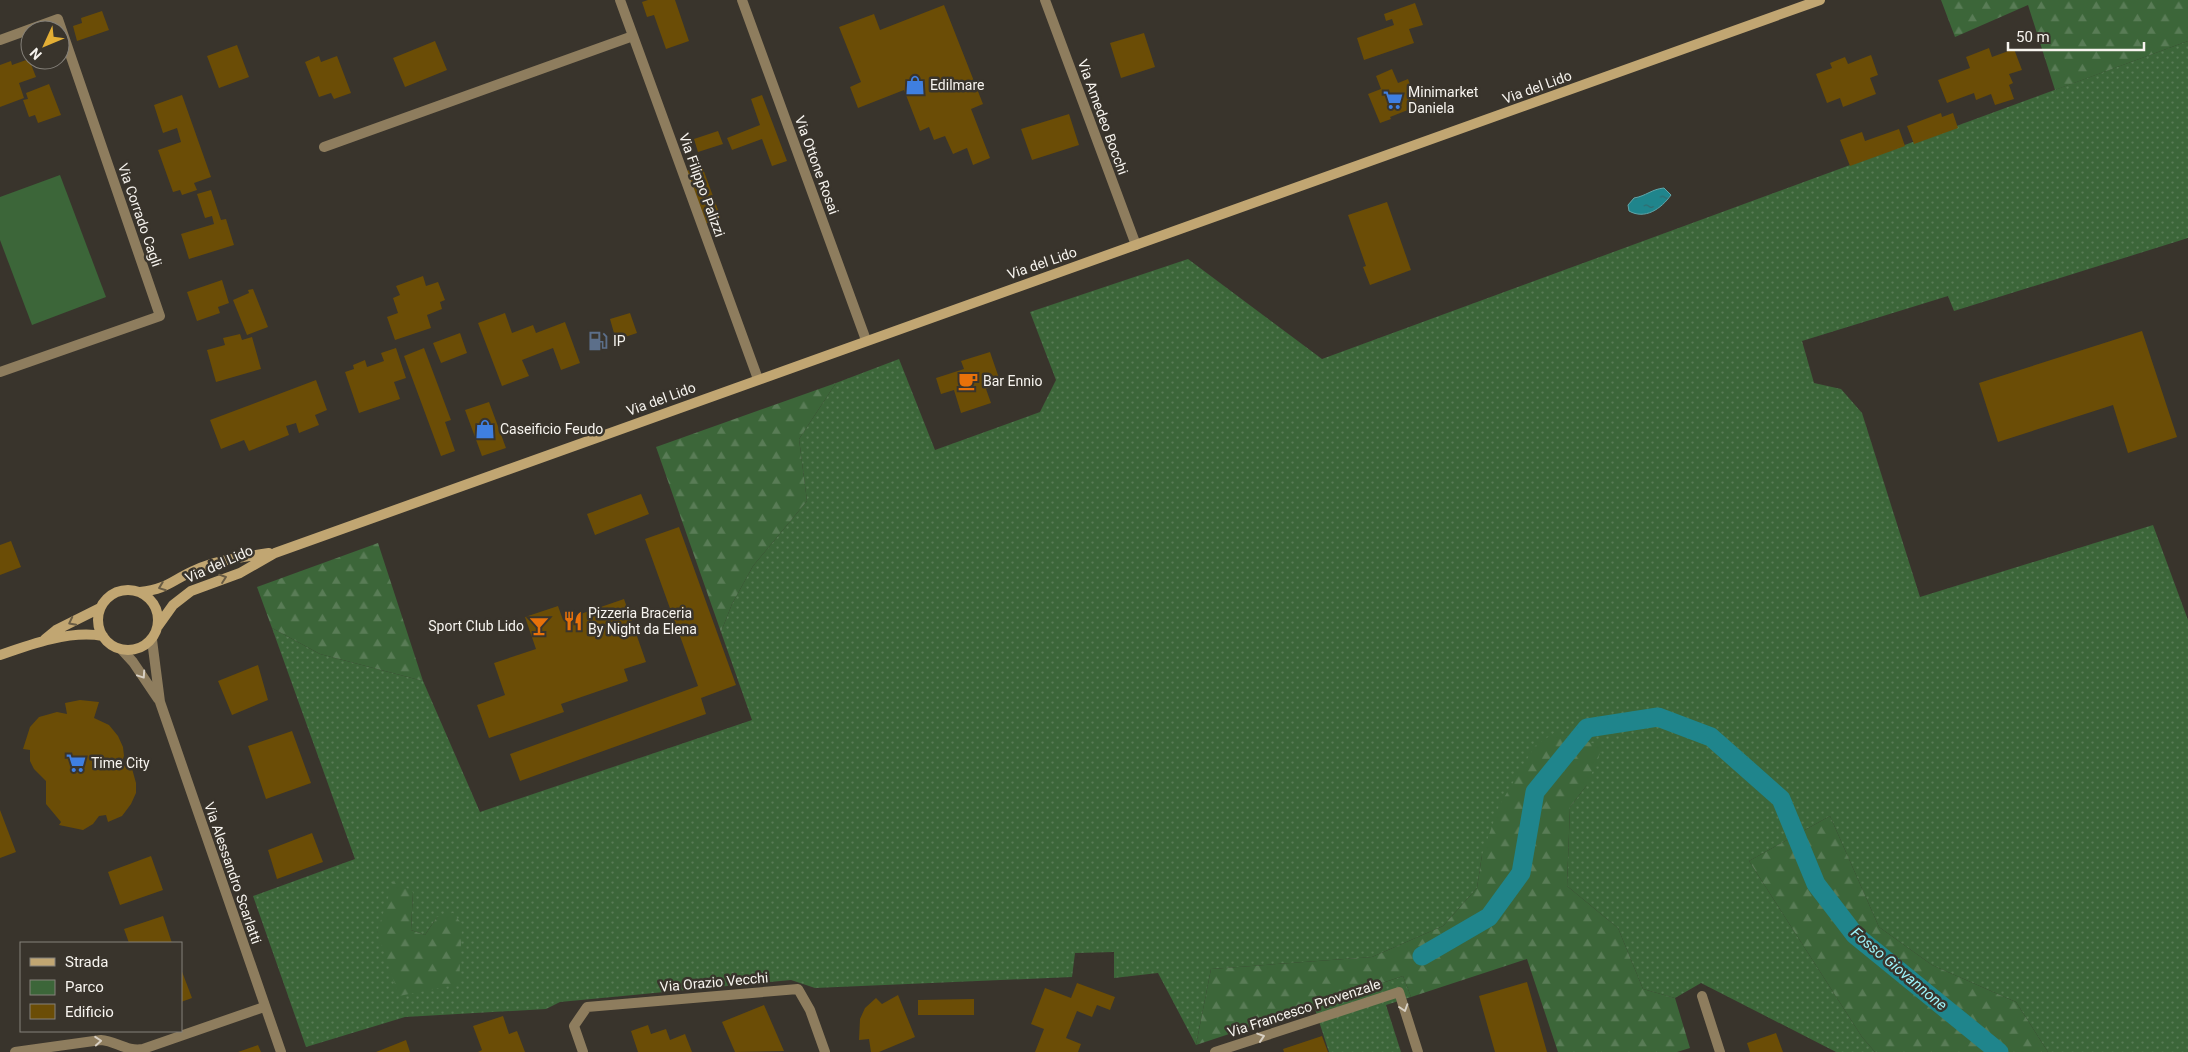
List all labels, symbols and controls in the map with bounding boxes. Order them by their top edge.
north arrow [20,20,70,70]
scale bar [2008,20,2144,52]
text: 50 m [2016,28,2050,46]
text: N [26,45,45,63]
street label: Via Amedeo Bocchi [1075,57,1131,177]
street label: Via del Lido [1500,67,1574,107]
shop icon: Edilmare [904,74,926,96]
place label: Edilmare [930,77,984,93]
place label: Minimarket Daniela [1408,84,1479,116]
supermarket icon: Minimarket Daniela [1382,89,1404,111]
street label: Via Ottone Rosai [792,114,842,216]
street label: Via Filippo Palizzi [676,131,728,239]
street label: Via Corrado Cagli [115,161,165,269]
street label: Via del Lido [1005,244,1079,282]
fuel station icon: IP [587,330,609,352]
place label: IP [613,333,626,349]
cafe icon: Bar Ennio [957,370,979,392]
place label: Bar Ennio [983,373,1042,389]
street label: Via del Lido [624,379,698,419]
shop icon: Caseificio Feudo [474,418,496,440]
place label: Caseificio Feudo [500,421,603,437]
street label: Via del Lido [183,542,255,586]
one-way arrow [218,574,227,584]
one-way arrow [158,581,167,591]
place label: Pizzeria Braceria By Night da Elena [588,605,697,637]
restaurant icon: Pizzeria Braceria By Night da Elena [562,610,584,632]
bar icon: Sport Club Lido [528,615,550,637]
one-way arrow [68,616,77,626]
place label: Sport Club Lido [428,618,524,634]
one-way arrow [136,669,145,679]
supermarket icon: Time City [65,752,87,774]
place label: Time City [91,755,150,771]
street label: Via Alessandro Scarlatti [201,800,265,946]
water label: Fosso Giovannone [1847,924,1951,1015]
legend [20,942,182,1032]
text: Strada [65,953,108,971]
street label: Via Orazio Vecchi [659,969,769,995]
street label: Via Francesco Provenzale [1225,976,1383,1040]
text: Parco [65,978,104,996]
text: Edificio [65,1003,114,1021]
one-way arrow [1399,1004,1409,1012]
one-way arrow [1256,1033,1265,1043]
one-way arrow [95,1036,103,1047]

